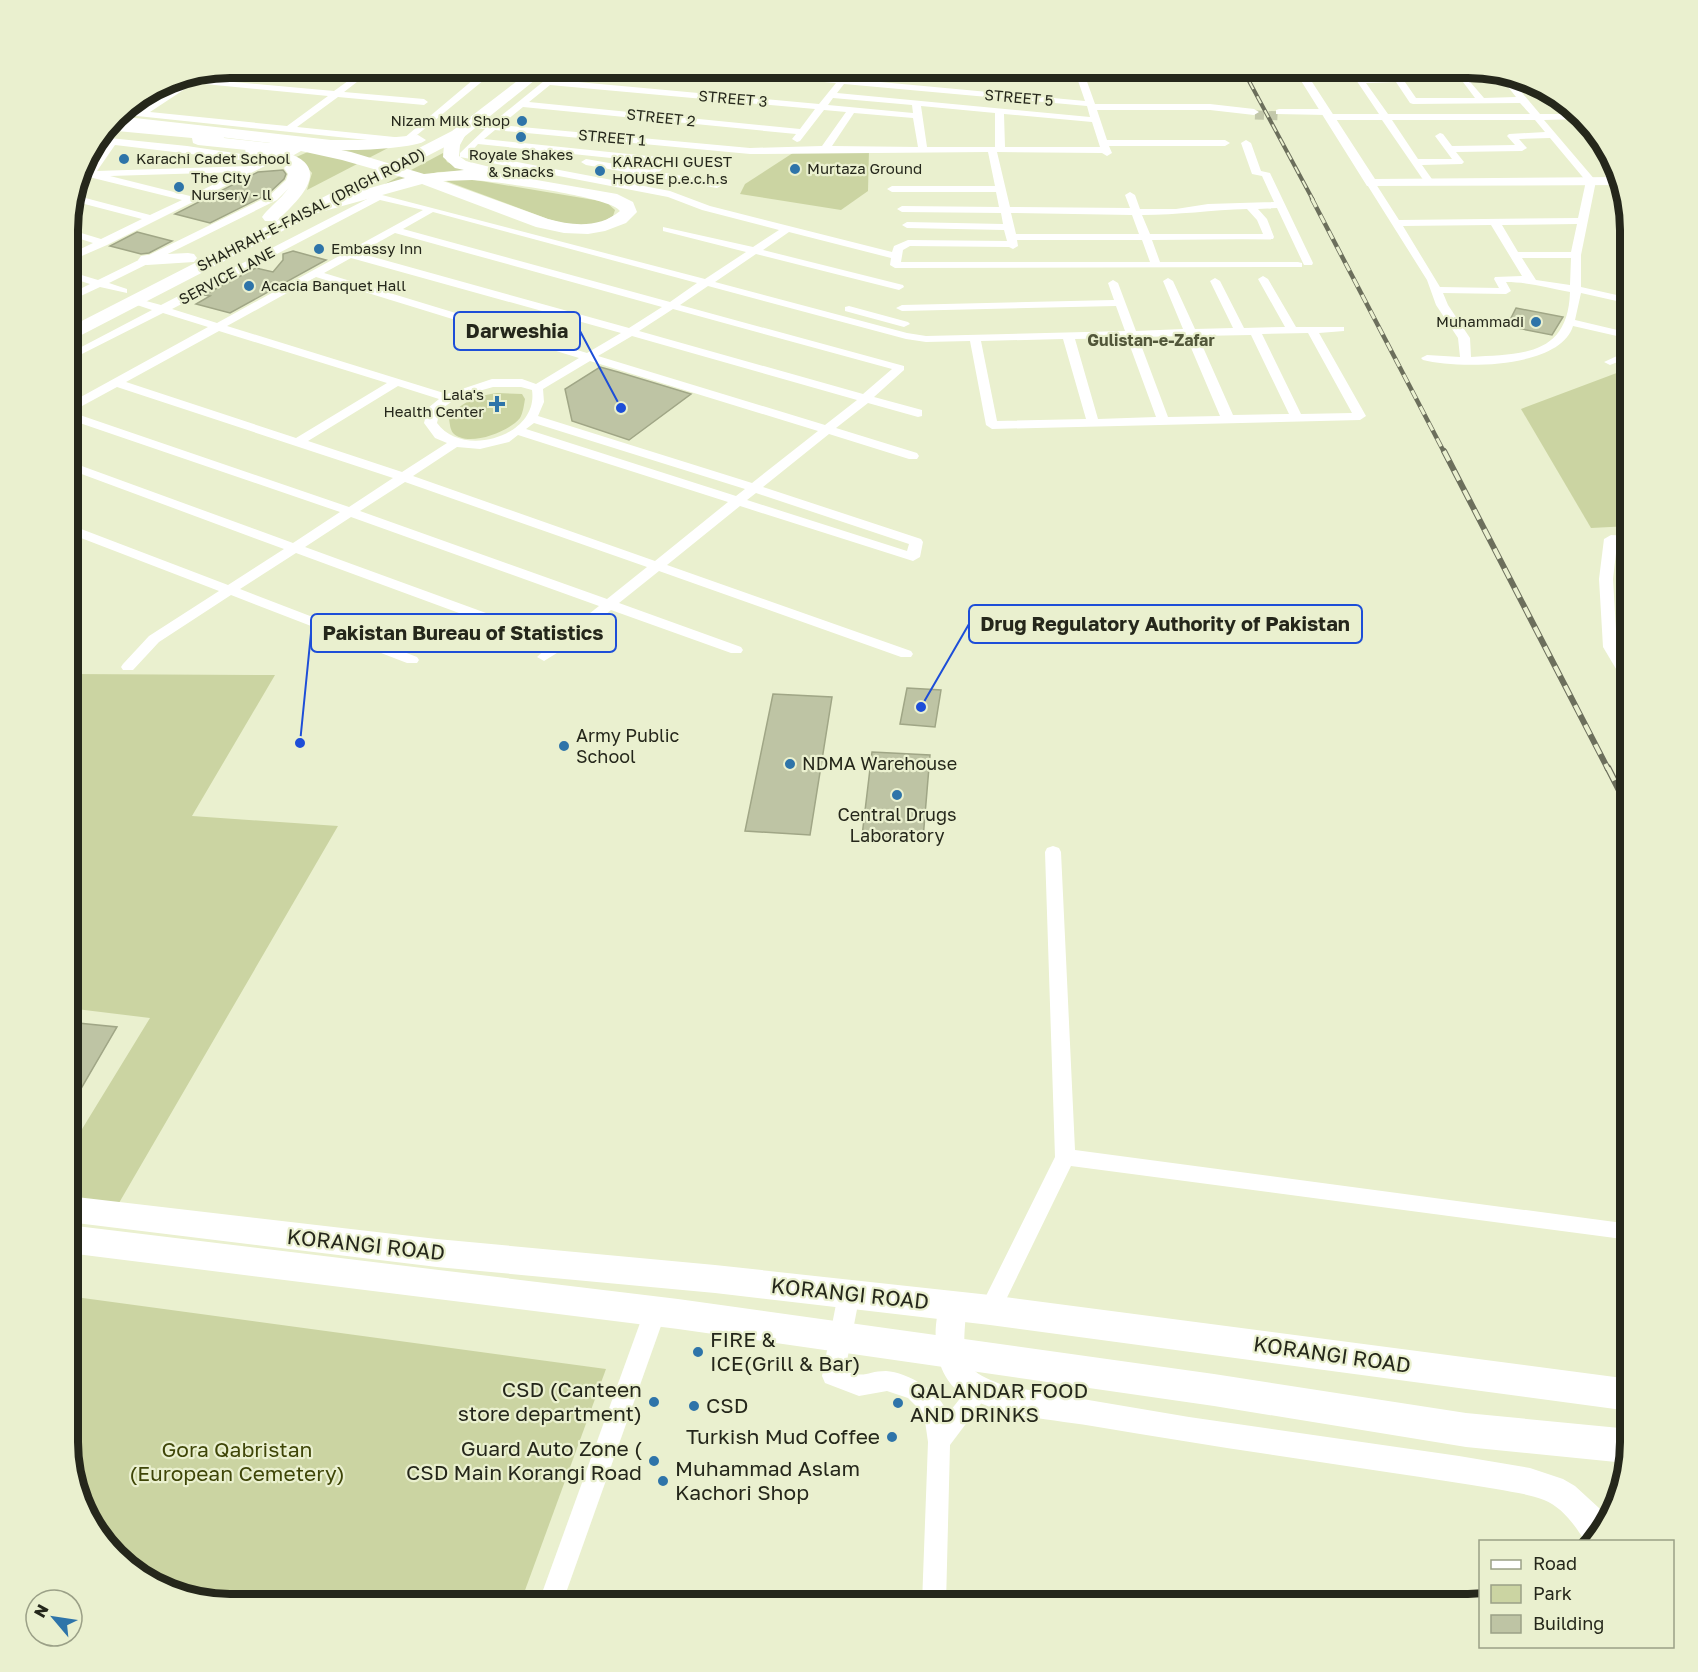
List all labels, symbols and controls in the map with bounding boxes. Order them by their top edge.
street label: STREET 5 [984,85,1054,109]
street label: STREET 3 [698,86,768,110]
street label: STREET 2 [626,104,696,130]
place label: Nizam Milk Shop [390,111,510,129]
marker: Nizam Milk Shop [515,114,529,128]
street label: STREET 1 [578,125,647,149]
marker: Royale Shakes & Snacks [514,130,528,144]
street label: SHAHRAH-E-FAISAL (DRIGH ROAD) [194,144,427,275]
place label: Royale Shakes & Snacks [469,145,573,180]
place label: Karachi Cadet School [136,149,290,167]
marker: Karachi Cadet School [117,152,131,166]
place label: KARACHI GUEST HOUSE p.e.c.h.s [612,152,732,187]
place label: Murtaza Ground [807,159,922,177]
marker: Murtaza Ground [788,162,802,176]
marker: KARACHI GUEST HOUSE p.e.c.h.s [593,164,607,178]
place label: The City Nursery - ll [191,168,272,203]
marker: The City Nursery - ll [172,180,186,194]
place label: Embassy Inn [331,239,422,257]
street label: SERVICE LANE [175,242,278,308]
marker: Embassy Inn [312,242,326,256]
place label: Acacia Banquet Hall [261,276,406,294]
marker: Acacia Banquet Hall [242,279,256,293]
callout: Darweshia [454,312,580,350]
place label: Muhammadi [1436,312,1524,330]
marker: Muhammadi [1529,315,1543,329]
text: Darweshia [466,318,568,342]
district label: Gulistan-e-Zafar [1087,330,1215,350]
place label: Lala's Health Center [383,385,484,420]
marker: Lala's Health Center [488,395,506,413]
callout: Drug Regulatory Authority of Pakistan [969,605,1362,643]
text: Drug Regulatory Authority of Pakistan [980,611,1350,635]
callout: Pakistan Bureau of Statistics [311,614,616,652]
text: Pakistan Bureau of Statistics [322,620,604,644]
place label: Army Public School [576,724,680,767]
marker: Army Public School [557,739,571,753]
place label: NDMA Warehouse [802,752,957,774]
marker: NDMA Warehouse [783,757,797,771]
marker: Central Drugs Laboratory [890,788,904,802]
place label: Central Drugs Laboratory [837,803,957,846]
street label: KORANGI ROAD [286,1223,446,1265]
street label: KORANGI ROAD [770,1272,930,1314]
place label: FIRE & ICE(Grill & Bar) [710,1326,860,1376]
street label: KORANGI ROAD [1252,1330,1413,1378]
marker: FIRE & ICE(Grill & Bar) [691,1345,705,1359]
place label: CSD (Canteen store department) [458,1376,642,1426]
place label: QALANDAR FOOD AND DRINKS [910,1377,1088,1427]
place label: CSD [706,1392,748,1418]
marker: CSD (Canteen store department) [647,1395,661,1409]
marker: QALANDAR FOOD AND DRINKS [891,1396,905,1410]
marker: CSD [687,1399,701,1413]
place label: Turkish Mud Coffee [686,1423,880,1449]
marker: Turkish Mud Coffee [885,1430,899,1444]
place label: Guard Auto Zone ( CSD Main Korangi Road [406,1435,642,1485]
park label: Gora Qabristan (European Cemetery) [129,1436,345,1486]
marker: Guard Auto Zone ( CSD Main Korangi Road [647,1454,661,1468]
place label: Muhammad Aslam Kachori Shop [675,1455,860,1505]
marker: Muhammad Aslam Kachori Shop [656,1474,670,1488]
legend [1479,1540,1674,1648]
text: Road [1533,1552,1577,1574]
text: Park [1533,1582,1572,1604]
north arrow [24,1588,84,1648]
text: N [29,1601,53,1621]
text: Building [1533,1612,1604,1634]

